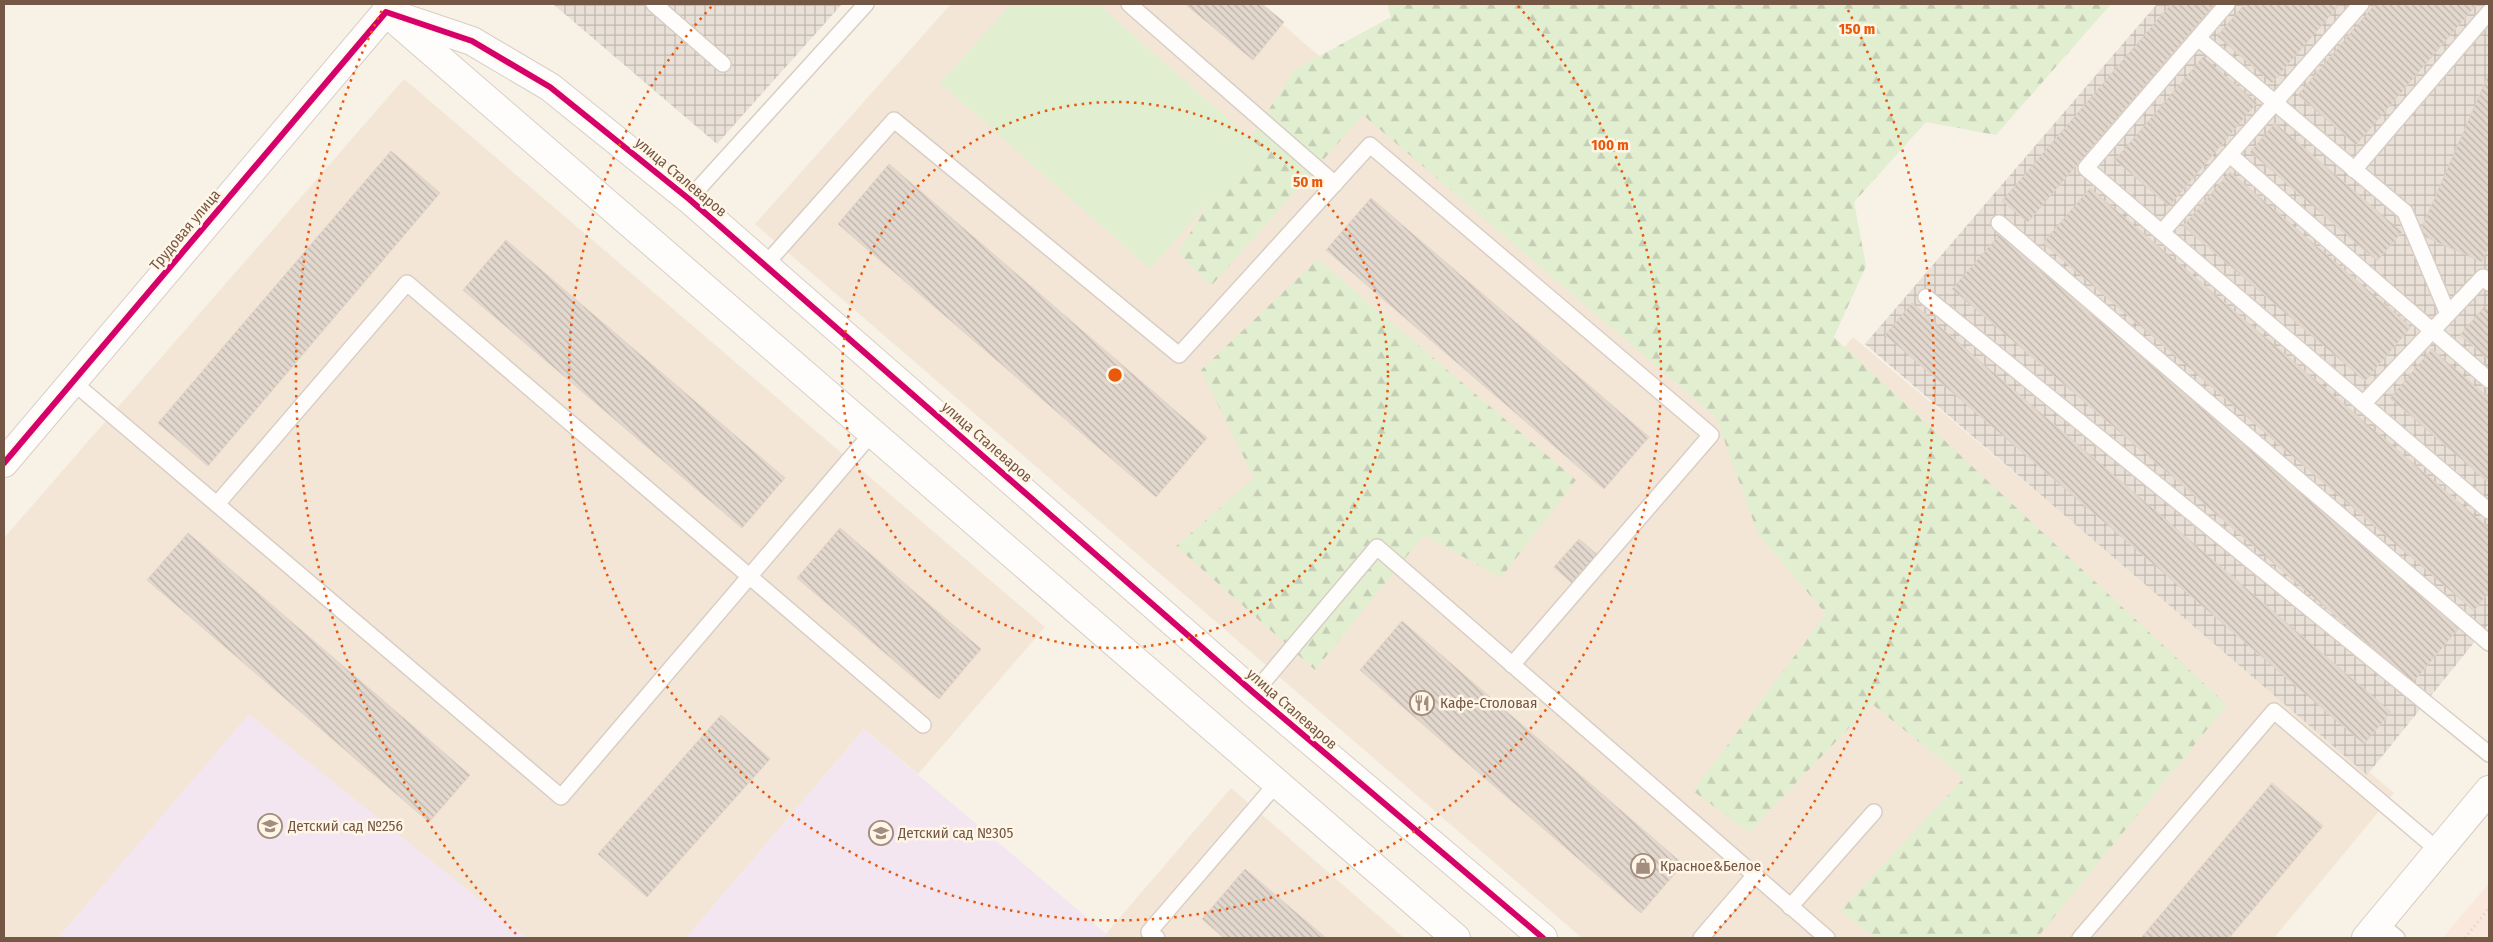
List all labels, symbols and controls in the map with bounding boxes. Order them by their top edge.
text: 150 m [1839,20,1875,38]
street label: улица Сталеваров [631,133,731,221]
text: 100 m [1591,136,1629,154]
text: 50 m [1293,173,1323,191]
street label: Трудовая улица [146,186,224,274]
centre of rings [1106,366,1124,384]
street label: улица Сталеваров [938,398,1036,486]
street label: улица Сталеваров [1243,665,1341,753]
restaurant icon: Кафе-Столовая [1409,690,1435,716]
place label: Кафе-Столовая [1440,694,1537,712]
school or university icon: Детский сад №256 [257,813,283,839]
place label: Детский сад №256 [287,817,403,835]
school or university icon: Детский сад №305 [868,820,894,846]
place label: Детский сад №305 [897,824,1014,842]
shop icon: Красное&Белое [1630,853,1656,879]
place label: Красное&Белое [1660,857,1761,875]

